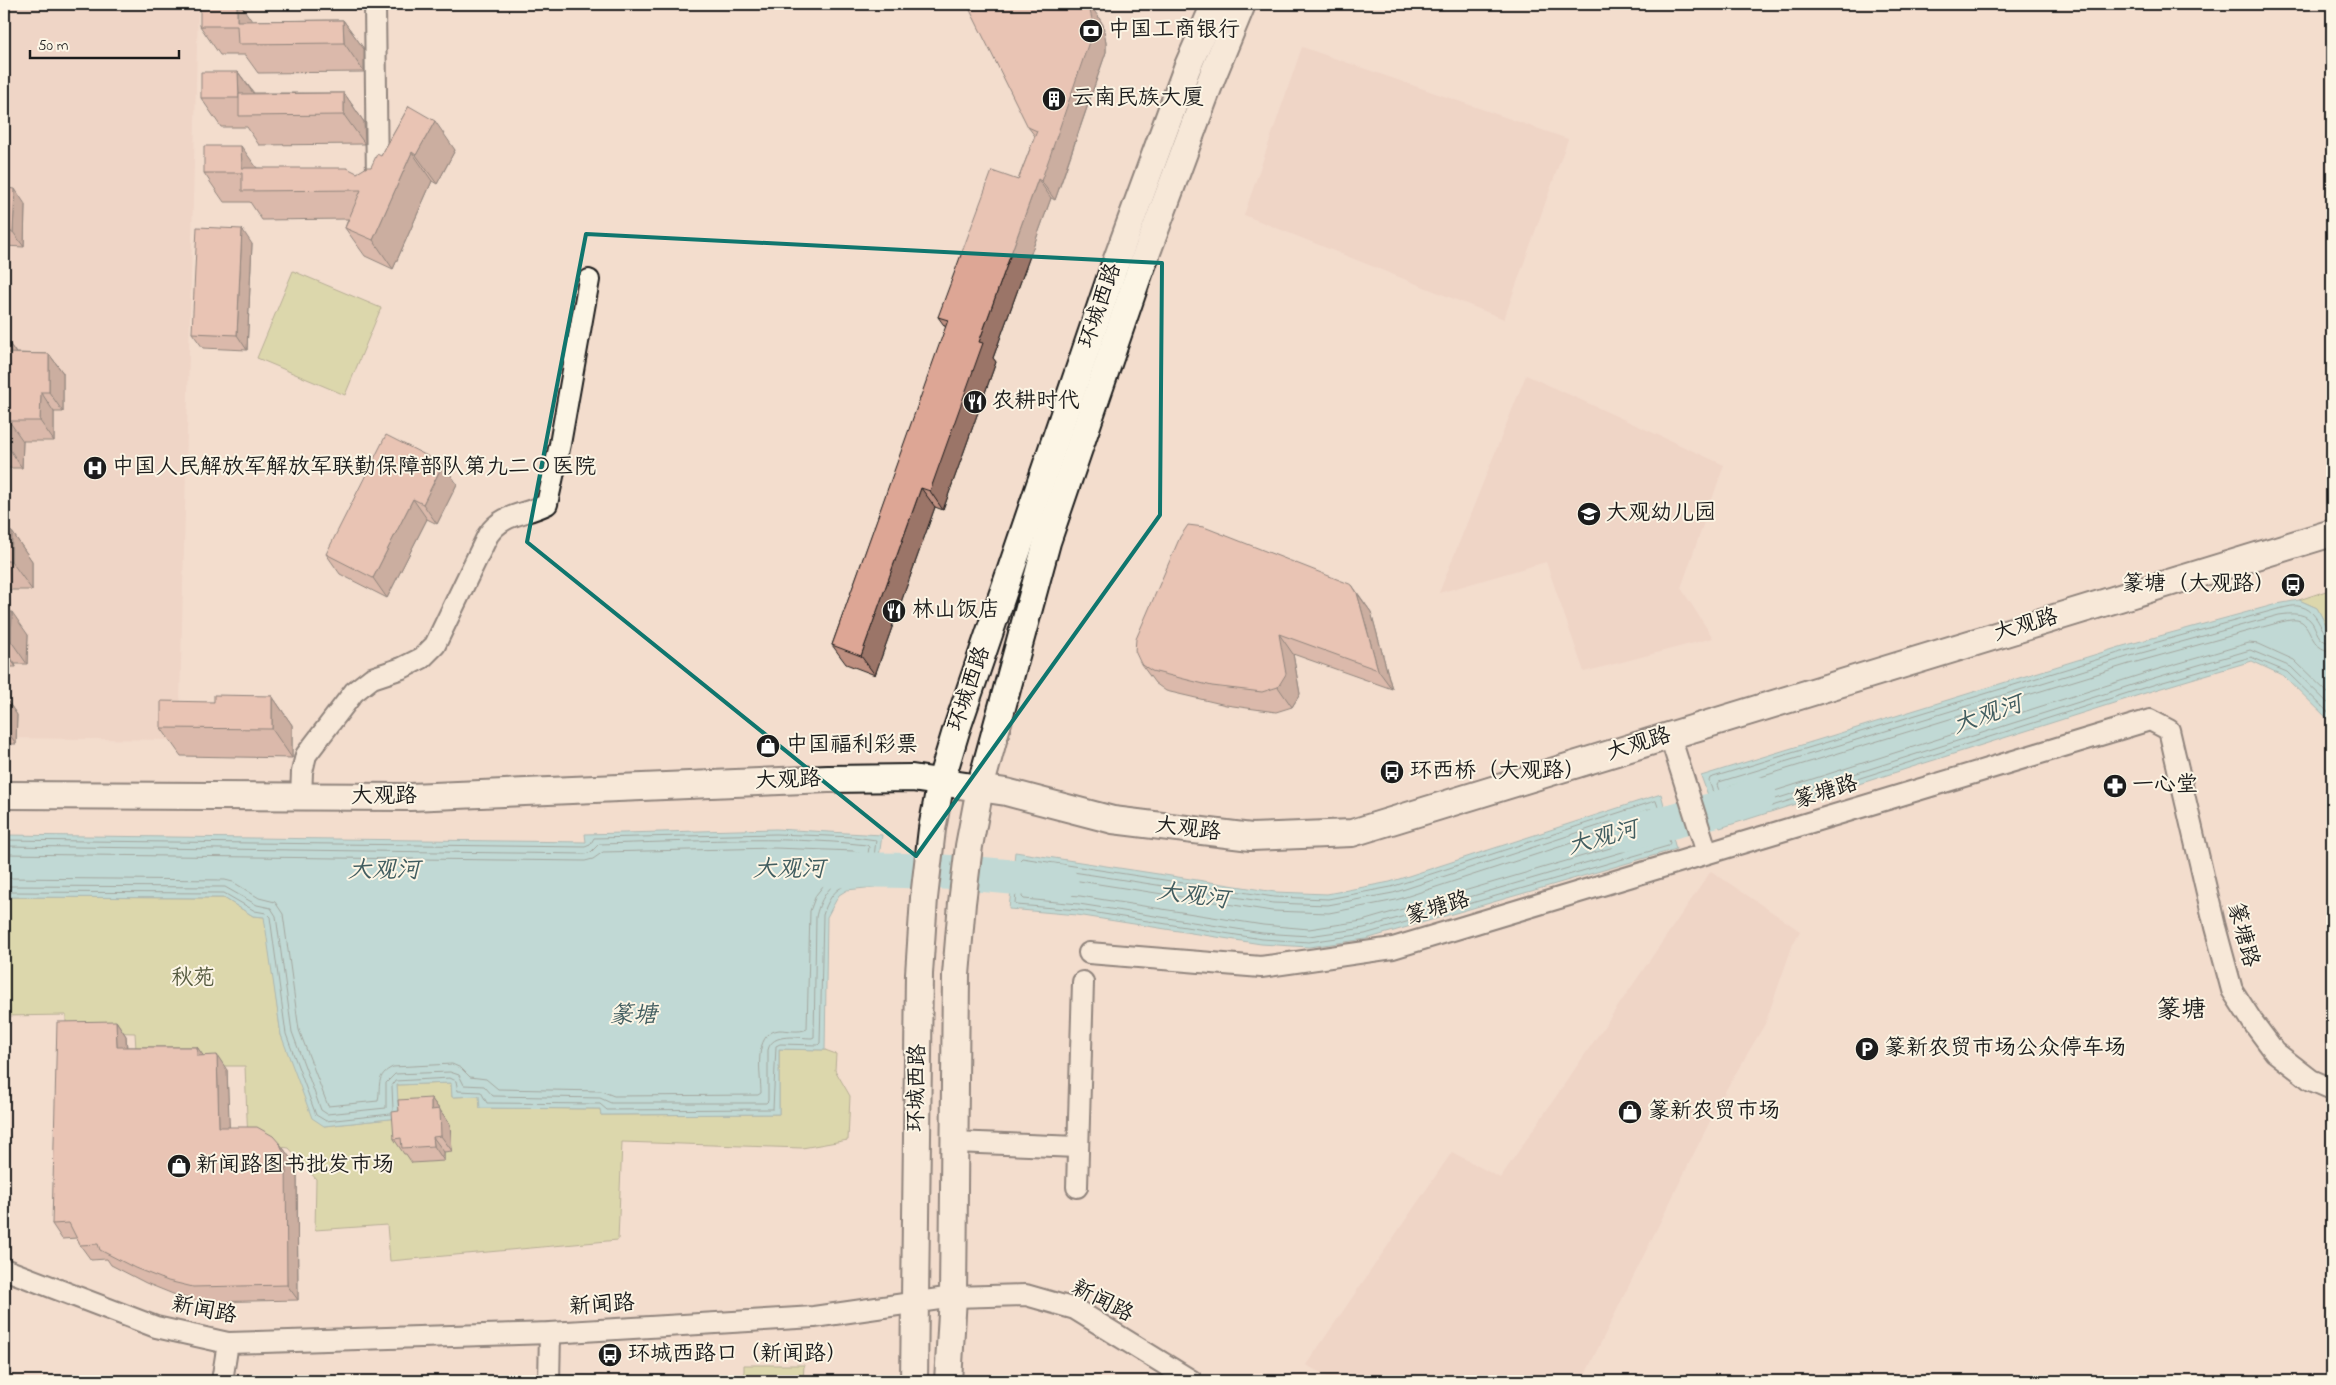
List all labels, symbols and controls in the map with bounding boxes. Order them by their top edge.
place label: 中国工商银行 [1108,15,1240,47]
bank icon: 中国工商银行 [1078,18,1104,44]
scale bar [30,28,179,60]
text: 50 m [38,35,69,57]
place label: 云南民族大厦 [1072,83,1204,115]
building icon: 云南民族大厦 [1041,86,1067,112]
street label: 环城西路 [1072,259,1130,353]
place label: 农耕时代 [992,386,1080,418]
restaurant icon: 农耕时代 [962,389,988,415]
place label: 中国人民解放军解放军联勤保障部队第九二〇医院 [112,452,596,484]
hospital icon: 中国人民解放军解放军联勤保障部队第九二〇医院 [82,455,108,481]
place label: 大观幼儿园 [1606,498,1716,530]
school or university icon: 大观幼儿园 [1576,501,1602,527]
place label: 篆塘（大观路） [2122,569,2276,601]
bus stop icon: 篆塘（大观路） [2280,572,2306,598]
place label: 林山饭店 [912,595,1000,627]
restaurant icon: 林山饭店 [881,598,907,624]
street label: 大观路 [1990,602,2062,650]
street label: 环城西路 [941,642,999,736]
water label: 大观河 [1948,686,2032,744]
street label: 大观路 [1603,720,1675,770]
place label: 中国福利彩票 [786,730,918,762]
shop icon: 中国福利彩票 [755,733,781,759]
place label: 环西桥（大观路） [1410,756,1586,788]
bus stop icon: 环西桥（大观路） [1379,759,1405,785]
street label: 大观路 [754,764,822,798]
street label: 篆塘路 [1790,768,1862,818]
place label: 一心堂 [2132,770,2198,802]
pharmacy icon: 一心堂 [2102,773,2128,799]
street label: 大观路 [351,781,417,813]
street label: 大观路 [1153,810,1223,850]
water label: 大观河 [1564,812,1646,865]
water label: 大观河 [753,853,829,888]
water label: 大观河 [348,854,424,889]
water label: 大观河 [1155,875,1235,919]
street label: 篆塘路 [1402,884,1474,934]
street label: 篆塘路 [2218,899,2266,971]
park label: 秋苑 [171,963,215,995]
district label: 篆塘 [2156,993,2206,1029]
water label: 篆塘 [609,999,660,1034]
place label: 篆新农贸市场公众停车场 [1884,1033,2126,1065]
parking icon: 篆新农贸市场公众停车场 [1854,1036,1880,1062]
street label: 环城西路 [901,1044,935,1132]
place label: 篆新农贸市场 [1648,1096,1780,1128]
shop icon: 篆新农贸市场 [1617,1099,1643,1125]
place label: 新闻路图书批发市场 [196,1150,394,1182]
shop icon: 新闻路图书批发市场 [166,1153,192,1179]
street label: 新闻路 [1065,1273,1139,1331]
street label: 新闻路 [568,1288,636,1324]
street label: 新闻路 [169,1289,239,1333]
place label: 环城西路口（新闻路） [628,1339,848,1371]
bus stop icon: 环城西路口（新闻路） [597,1342,623,1368]

